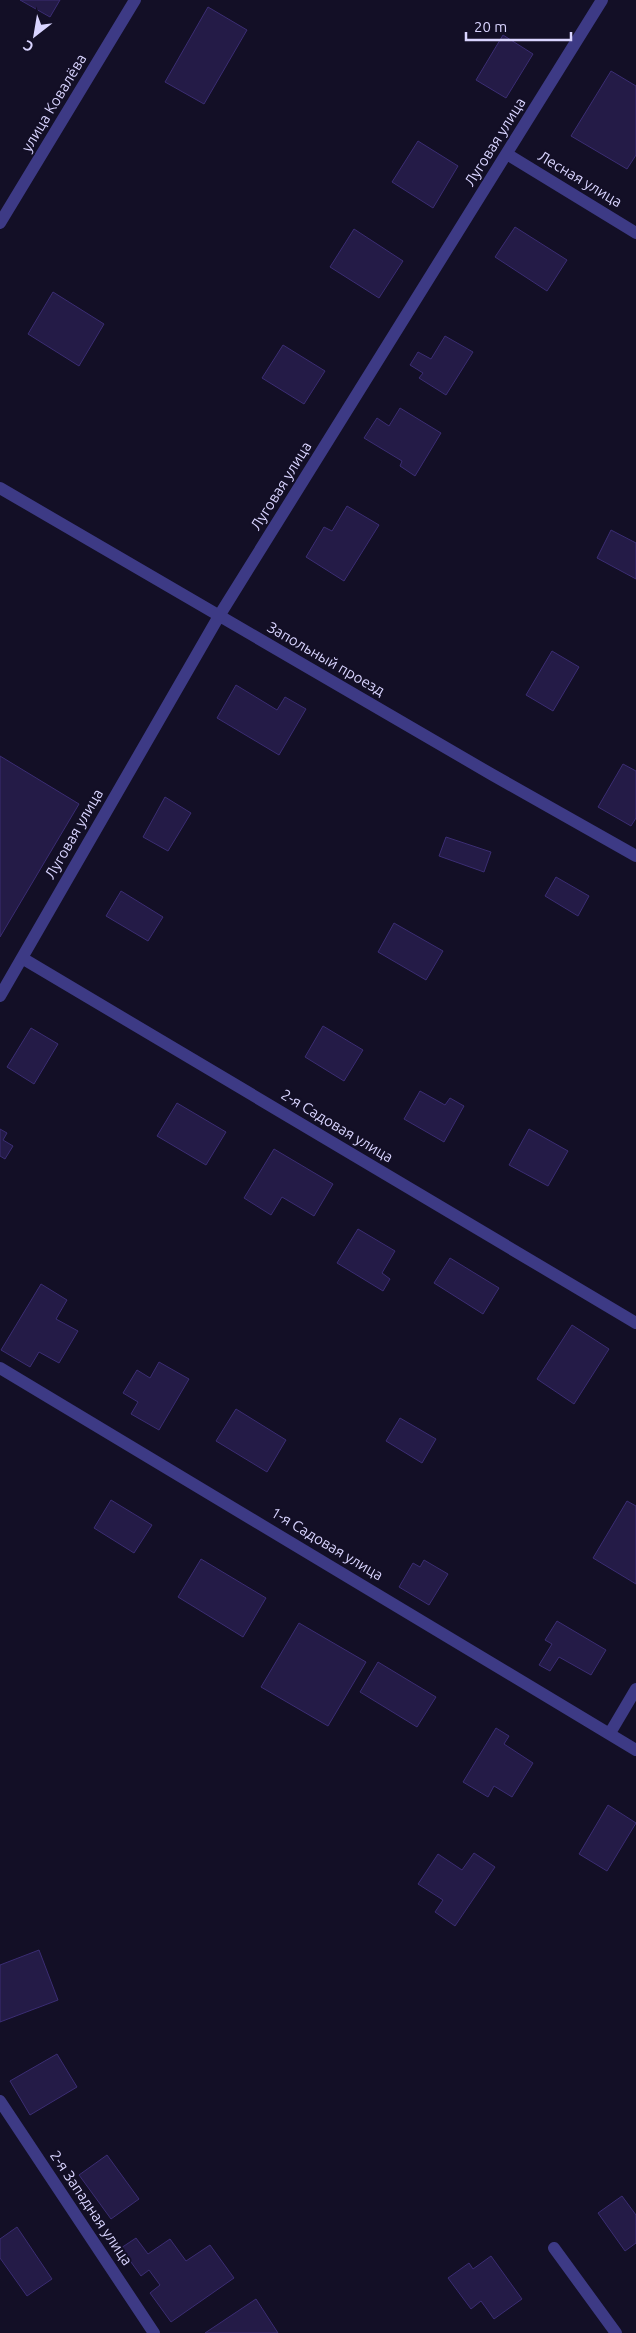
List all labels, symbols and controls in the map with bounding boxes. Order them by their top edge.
north arrow [10,10,60,60]
scale bar [466,10,571,42]
text: 20 m [474,18,507,35]
text: С [20,37,36,55]
street label: улица Ковалёва [18,51,90,155]
street label: Луговая улица [461,94,529,189]
street label: Лесная улица [535,147,625,210]
street label: Луговая улица [247,438,315,533]
street label: Запольный проезд [265,618,388,699]
street label: Луговая улица [41,786,106,882]
street label: 2-я Садовая улица [278,1085,396,1166]
street label: 1-я Садовая улица [268,1503,386,1584]
street label: 2-я Западная улица [47,2147,136,2268]

